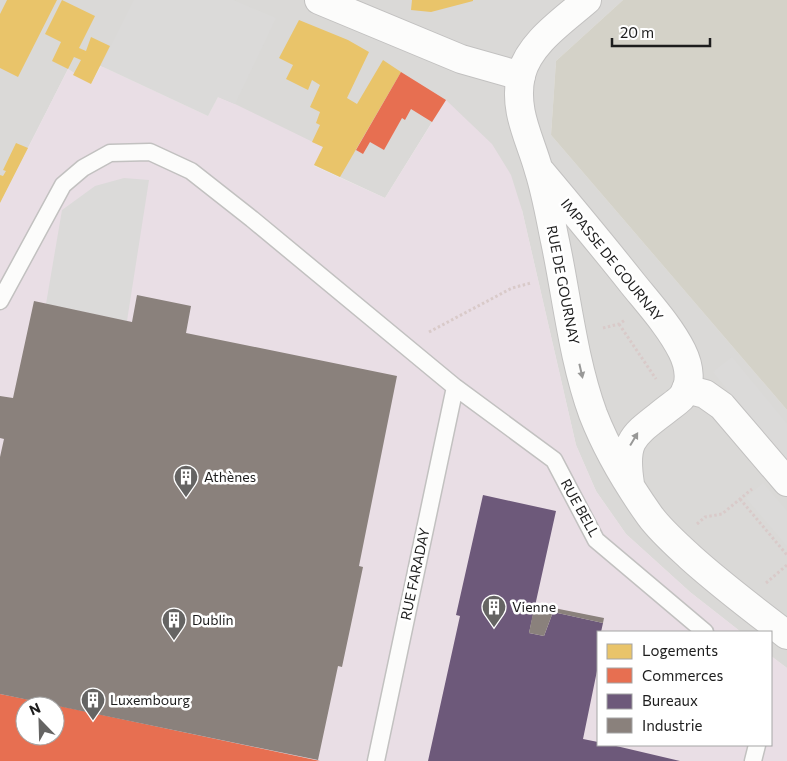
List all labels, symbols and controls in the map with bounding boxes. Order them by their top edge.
scale bar [612,15,710,47]
text: 20 m [620,23,654,41]
street label: IMPASSE DE GOURNAY [558,195,667,325]
street label: RUE DE GOURNAY [544,224,583,346]
one-way arrow [577,364,585,379]
one-way arrow [629,433,638,446]
building icon: Athènes [173,464,199,498]
place label: Athènes [204,468,256,485]
street label: RUE BELL [558,476,603,540]
street label: RUE FARADAY [396,526,433,622]
building icon: Vienne [481,594,507,628]
place label: Vienne [512,598,556,615]
building icon: Dublin [161,607,187,641]
place label: Dublin [192,611,234,628]
legend [597,631,772,746]
text: Logements [642,641,718,659]
text: Commerces [642,666,723,684]
building icon: Luxembourg [80,687,106,721]
place label: Luxembourg [110,691,191,708]
text: Bureaux [642,691,698,709]
north arrow [15,696,65,746]
text: N [27,699,43,718]
text: Industrie [642,716,703,734]

